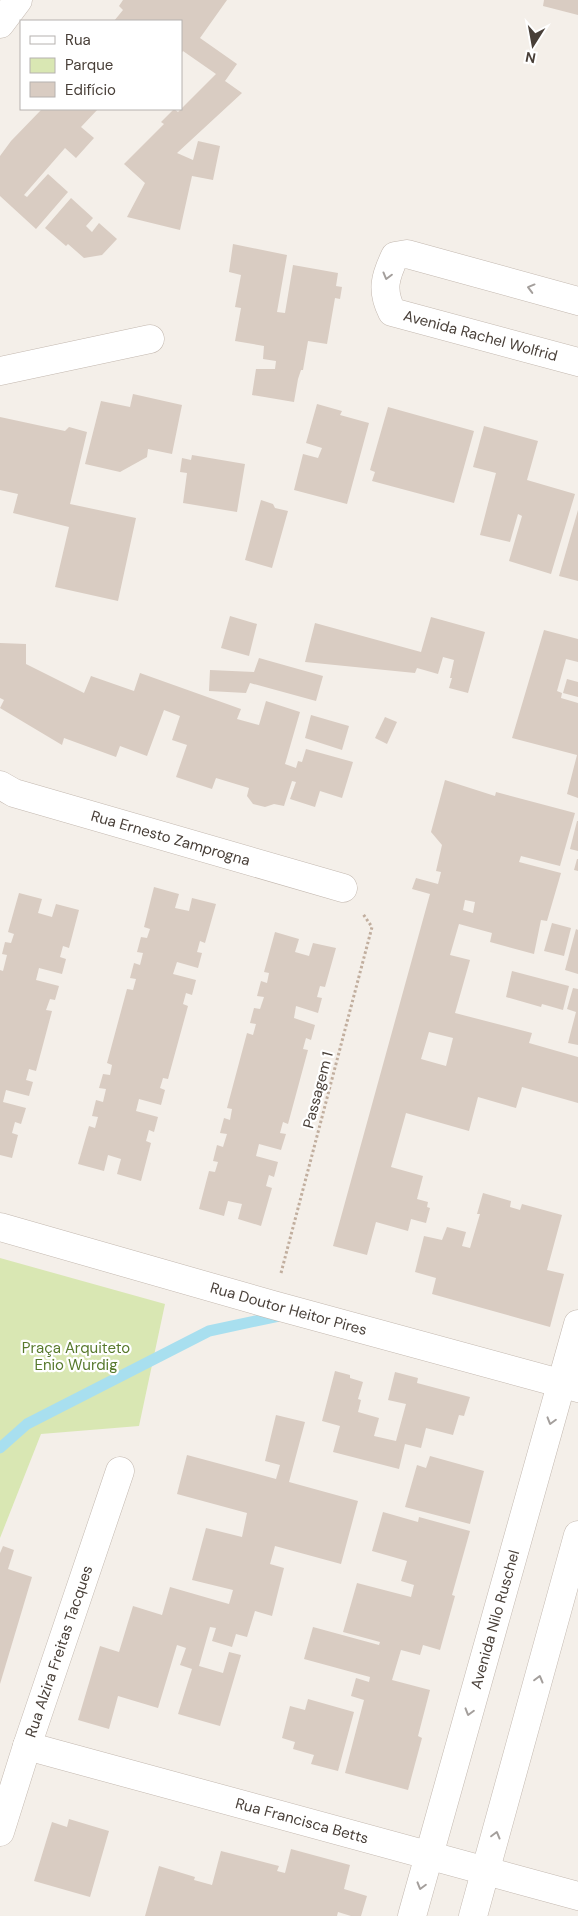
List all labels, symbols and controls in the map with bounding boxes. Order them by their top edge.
legend [20,20,182,110]
north arrow [508,20,558,70]
text: Rua [65,30,91,50]
text: N [524,48,537,68]
text: Parque [65,55,113,75]
text: Edifício [65,80,116,100]
one-way arrow [383,272,393,280]
one-way arrow [527,283,535,294]
street label: Avenida Rachel Wolfrid [401,306,560,366]
street label: Rua Ernesto Zamprogna [89,806,252,871]
street label: Passagem 1 [298,1050,338,1130]
street label: Rua Doutor Heitor Pires [208,1278,369,1340]
park label: Praça Arquiteto Enio Wurdig [22,1338,130,1375]
one-way arrow [546,1417,556,1425]
street label: Avenida Nilo Ruschel [466,1548,524,1691]
street label: Rua Alzira Freitas Tacques [21,1563,97,1740]
one-way arrow [533,1675,543,1683]
one-way arrow [464,1708,475,1717]
street label: Rua Francisca Betts [233,1793,371,1849]
one-way arrow [490,1832,500,1840]
one-way arrow [416,1881,426,1889]

